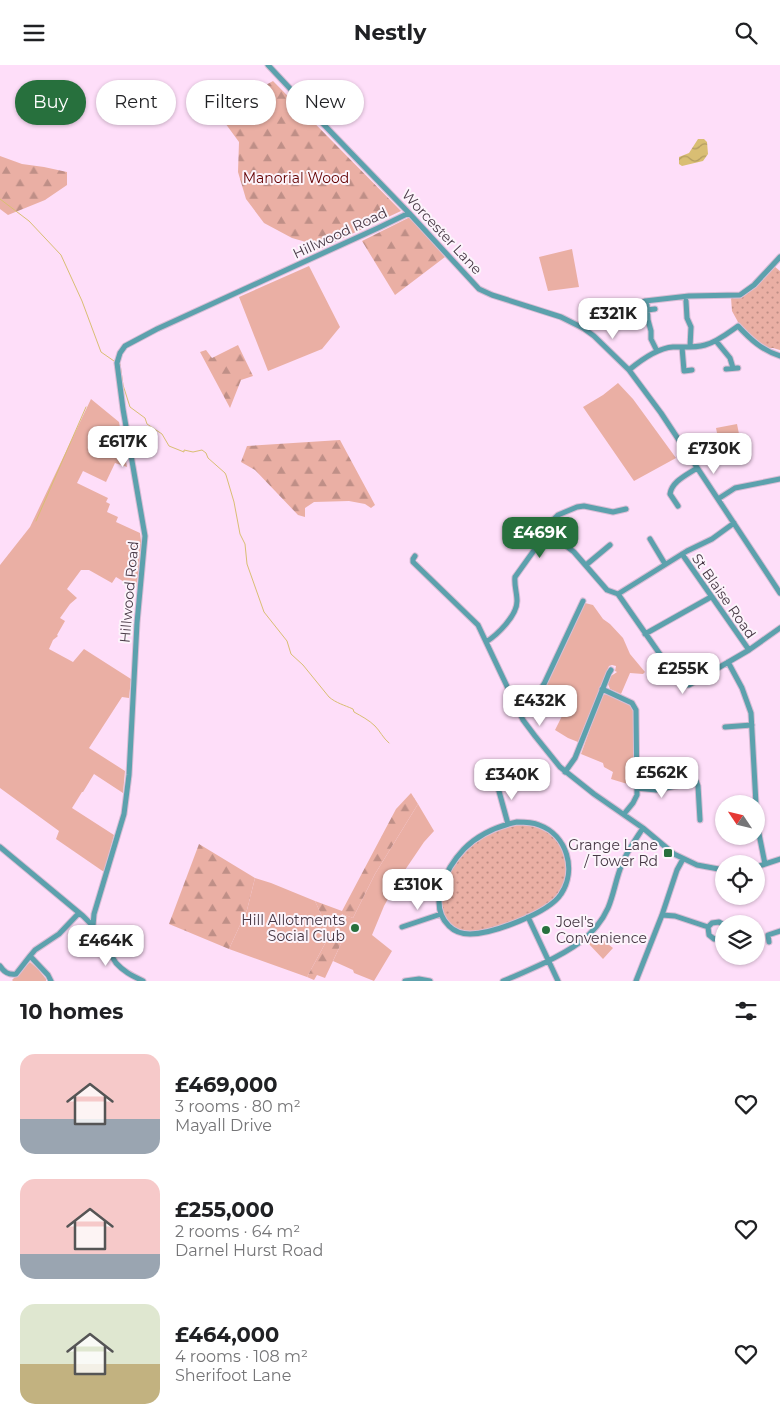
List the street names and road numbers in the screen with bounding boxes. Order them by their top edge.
street label: Worcester Lane [398,186,486,278]
street label: Hillwood Road [290,203,390,263]
street label: Hillwood Road [116,540,142,644]
street label: St Blaise Road [688,550,760,642]

